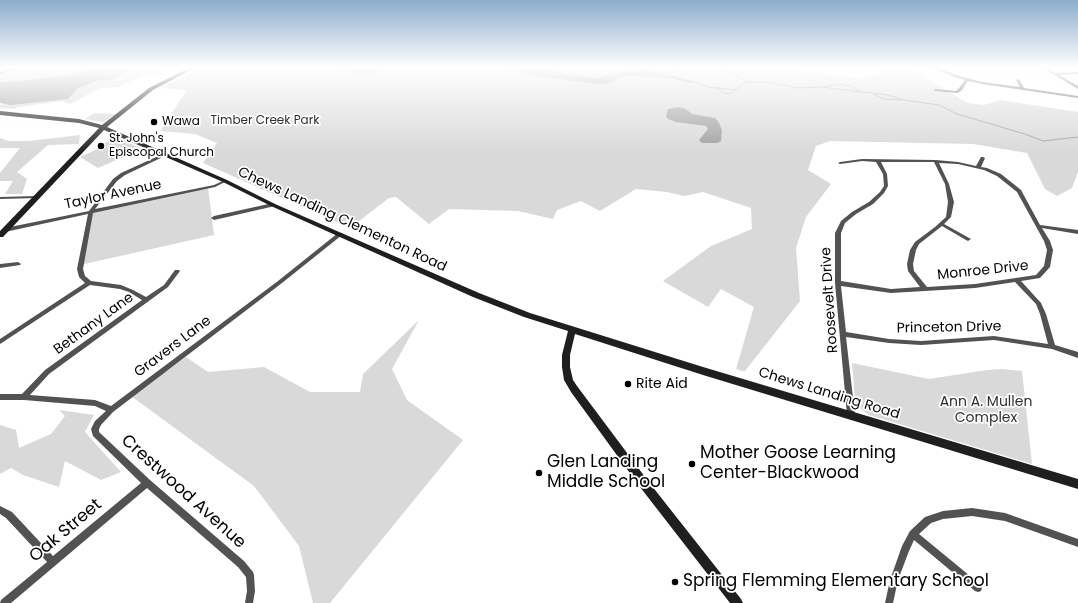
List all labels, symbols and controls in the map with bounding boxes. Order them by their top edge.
park label: Timber Creek Park [211,114,319,128]
place label: Wawa [162,115,200,129]
marker: Wawa [149,117,159,127]
place label: St. John's Episcopal Church [109,132,214,160]
marker: St. John's Episcopal Church [96,141,106,151]
street label: Chews Landing Clementon Road [235,164,449,276]
street label: Taylor Avenue [63,177,163,213]
street label: Roosevelt Drive [818,246,842,354]
street label: Monroe Drive [937,258,1029,284]
street label: Bethany Lane [51,289,137,359]
street label: Gravers Lane [131,313,215,381]
street label: Princeton Drive [896,319,1002,337]
street label: Chews Landing Road [756,364,902,424]
place label: Rite Aid [636,376,688,392]
marker: Rite Aid [623,379,633,389]
park label: Ann A. Mullen Complex [940,394,1032,426]
street label: Crestwood Avenue [116,431,250,553]
place label: Mother Goose Learning Center-Blackwood [700,444,896,484]
place label: Glen Landing Middle School [547,453,665,493]
marker: Mother Goose Learning Center-Blackwood [687,459,697,469]
marker: Glen Landing Middle School [534,468,544,478]
street label: Oak Street [26,495,106,567]
place label: Spring Flemming Elementary School [683,572,989,592]
marker: Spring Flemming Elementary School [670,577,680,587]

